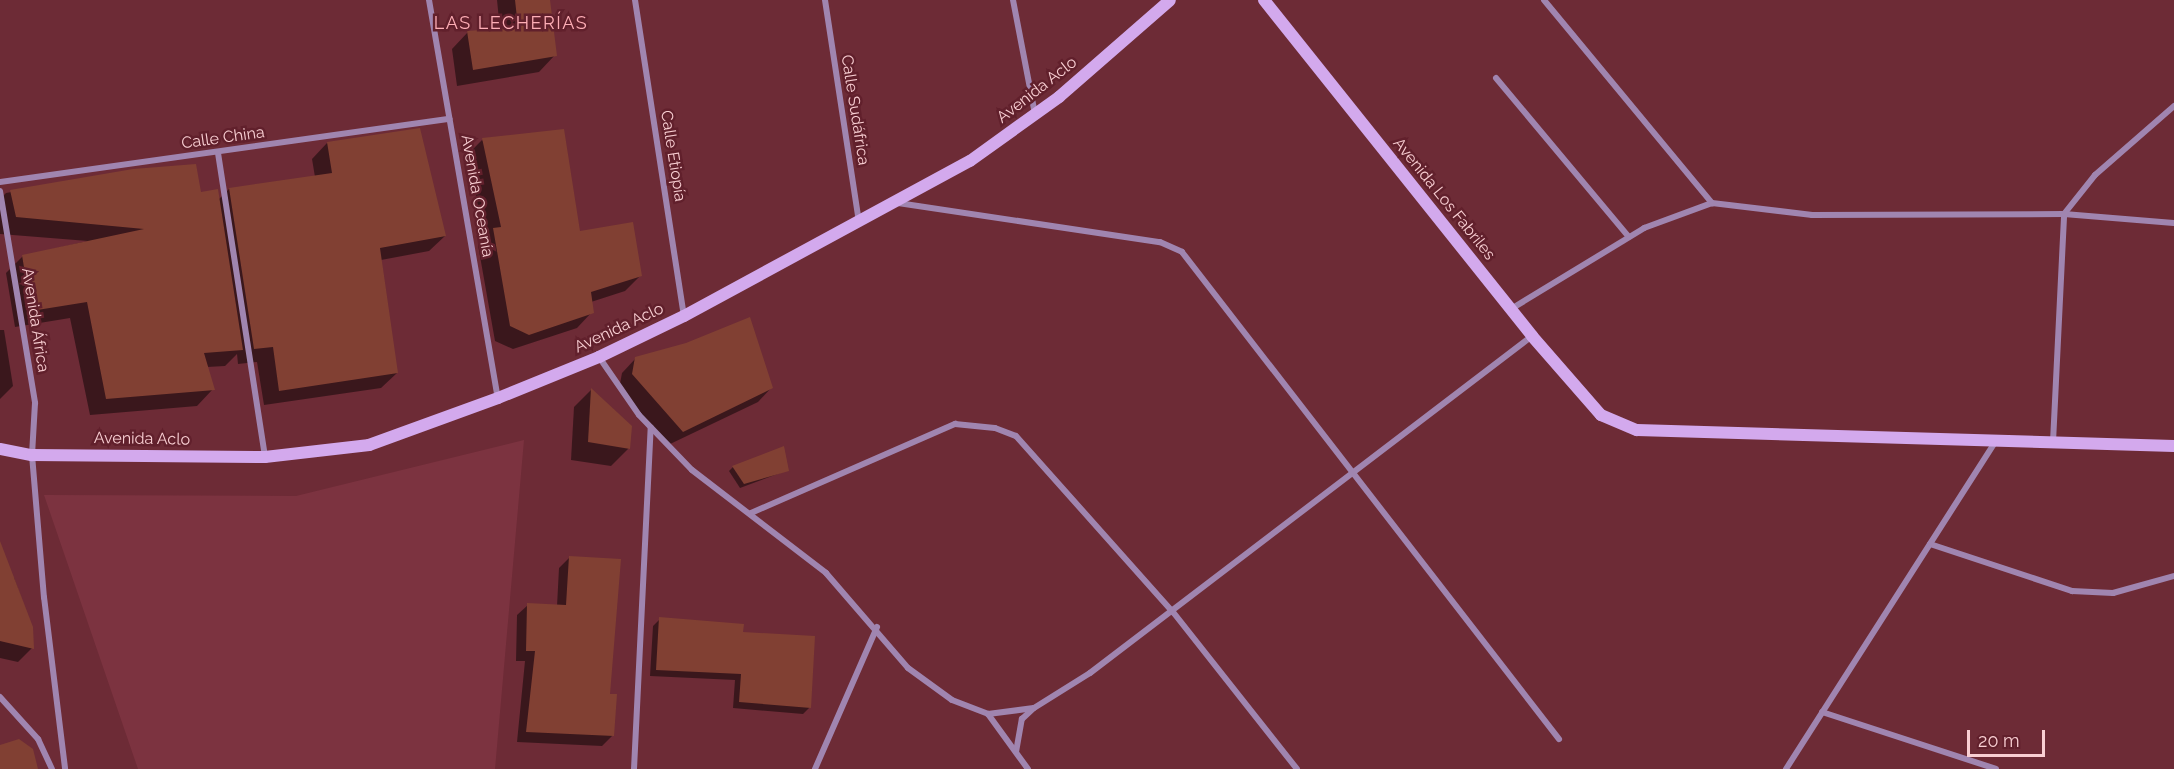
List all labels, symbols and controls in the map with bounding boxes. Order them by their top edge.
district label: LAS LECHERÍAS [434,12,588,34]
street label: Calle Sudáfrica [837,53,873,167]
street label: Avenida Aclo [993,53,1081,127]
street label: Calle Etiopía [656,109,690,203]
street label: Calle China [180,123,266,153]
street label: Avenida Oceanía [457,133,497,259]
street label: Avenida Los Fabriles [1389,134,1499,264]
street label: Avenida África [17,266,53,374]
street label: Avenida Aclo [571,299,667,357]
street label: Avenida Aclo [93,429,191,449]
scale bar [1970,718,2048,756]
text: 20 m [1978,730,2020,751]

